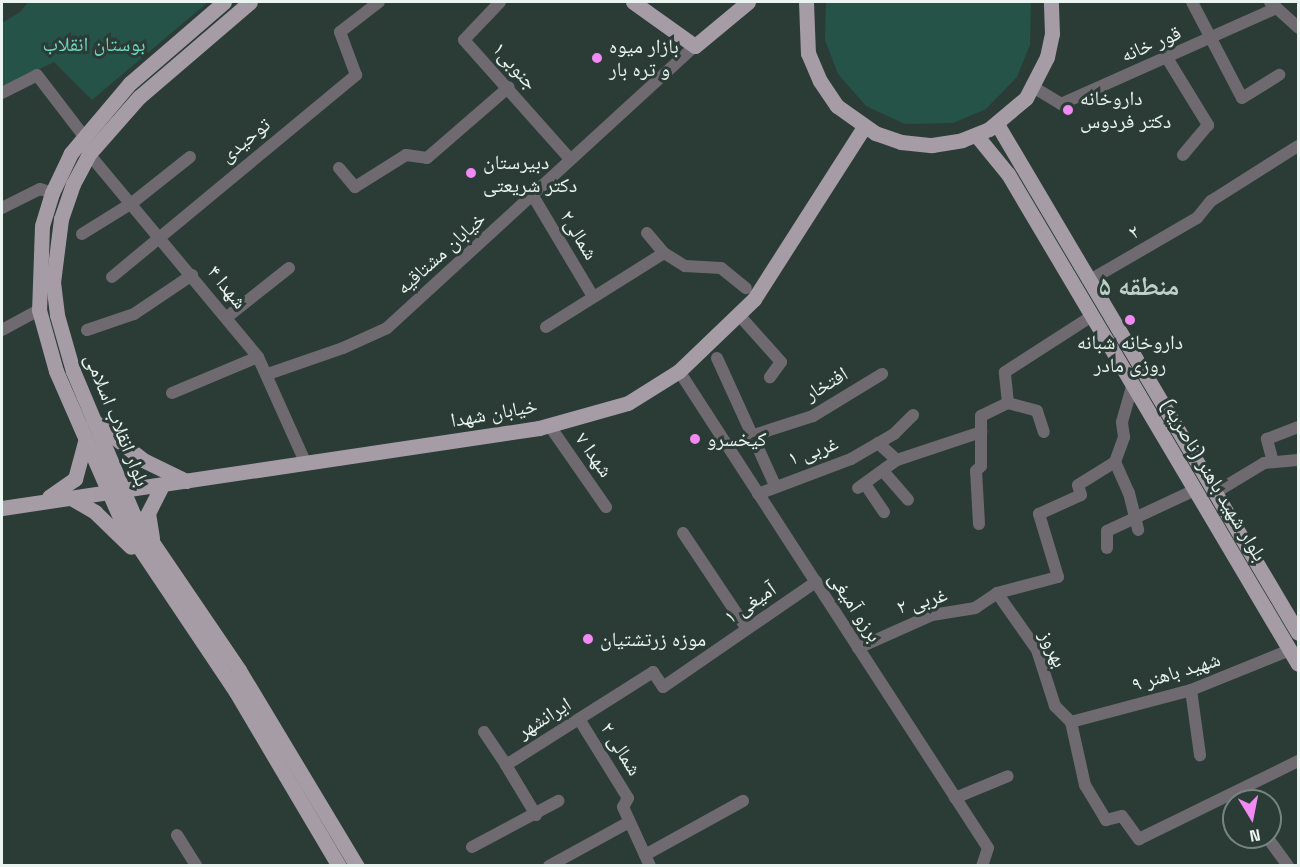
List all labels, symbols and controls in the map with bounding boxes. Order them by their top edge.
street label: قور خانه [1117,21,1185,67]
park label: بوستان انقلاب [43,32,145,56]
place label: بازار میوه و تره بار [609,34,679,81]
street label: جنوبی۱ [487,37,543,95]
marker: بازار میوه و تره بار [590,51,604,65]
place label: داروخانه دکتر فردوس [1080,86,1171,133]
marker: داروخانه دکتر فردوس [1061,103,1075,117]
street label: توحیدی [215,112,275,168]
place label: دبیرستان دکتر شریعتی [483,150,577,197]
marker: دبیرستان دکتر شریعتی [464,166,478,180]
street label: شمالی۲ [555,206,603,264]
street label: خیابان مشتاقیه [391,207,491,299]
street label: ۲ [1124,219,1144,245]
street label: شهدا ۴ [202,260,252,314]
district label: منطقه ۵ [1099,271,1179,303]
marker: داروخانه شبانه روزی مادر [1123,313,1137,327]
place label: داروخانه شبانه روزی مادر [1077,330,1183,377]
street label: بلوار انقلاب اسلامی [79,350,155,490]
street label: افتخار [800,362,852,406]
street label: خیابان شهدا [449,394,539,432]
street label: بلوار شهید باهنر (ناصریه) [1156,394,1272,566]
place label: کیخسرو [707,427,767,451]
street label: شهدا ۷ [570,428,618,482]
street label: ۱ غربی [785,431,841,471]
marker: کیخسرو [688,432,702,446]
street label: برزو آمیغی [823,567,887,647]
street label: آمیغی ۱ [720,577,780,629]
street label: ۲ غربی [894,582,950,620]
place label: موزه زرتشتیان [600,627,706,651]
street label: بهروز [1034,627,1072,671]
marker: موزه زرتشتیان [581,632,595,646]
street label: شهید باهنر ۹ [1129,647,1223,697]
street label: ایرانشهر [513,692,575,744]
street label: ۲ شمالی [595,718,647,780]
north arrow [1222,789,1282,849]
text: N [1248,824,1262,847]

